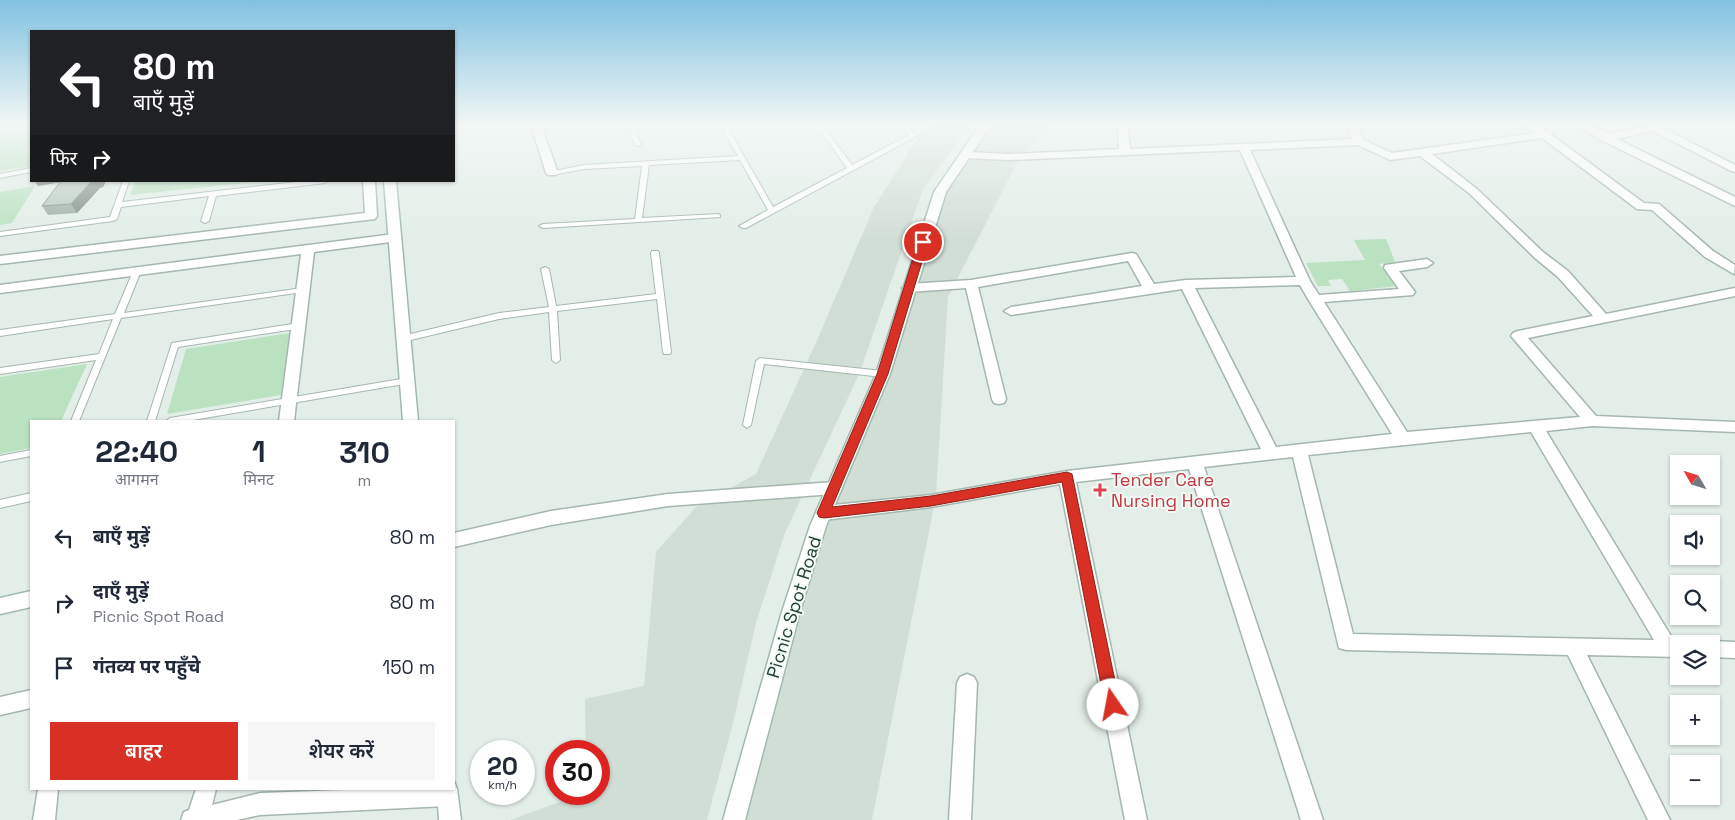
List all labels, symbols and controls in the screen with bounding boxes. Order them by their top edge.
text: 80 m [133,45,215,89]
icon: left [50,50,115,115]
text: बाएँ मुड़ें [133,88,194,116]
icon: right [87,145,115,173]
text: फिर [50,146,77,171]
pin [902,221,944,263]
icon: arrive [909,228,937,256]
text: 22:40 [95,432,178,471]
text: 1 [252,432,265,471]
text: 310 [339,433,390,472]
north arrow [1670,455,1720,505]
map controls [1670,455,1720,805]
place label: Tender Care Nursing Home [1111,468,1231,512]
text: आगमन [115,469,159,490]
text: मिनट [243,469,274,490]
text: m [358,470,371,491]
marker: Tender Care Nursing Home [1093,483,1107,497]
button: sound [1670,515,1720,565]
icon: left [50,524,78,552]
text: बाएँ मुड़ें [93,524,150,549]
text: 80 m [390,525,435,550]
street label: Picnic Spot Road [761,533,826,681]
button: search [1670,575,1720,625]
text: दाएँ मुड़ें [93,579,149,604]
icon: right [50,589,78,617]
text: 80 m [390,590,435,615]
text: Picnic Spot Road [93,606,224,627]
button: layers [1670,635,1720,685]
icon: arrive [50,654,78,682]
text: गंतव्य पर पहुँचे [93,654,200,679]
text: 150 m [382,655,435,680]
position arrow [1086,678,1138,730]
button: + [1670,695,1720,745]
button: बाहर [50,722,238,780]
button: शेयर करें [248,722,435,780]
speed limit sign: 30 [545,740,610,805]
text: 20 [487,750,518,782]
button: − [1670,755,1720,805]
text: km/h [488,777,517,793]

